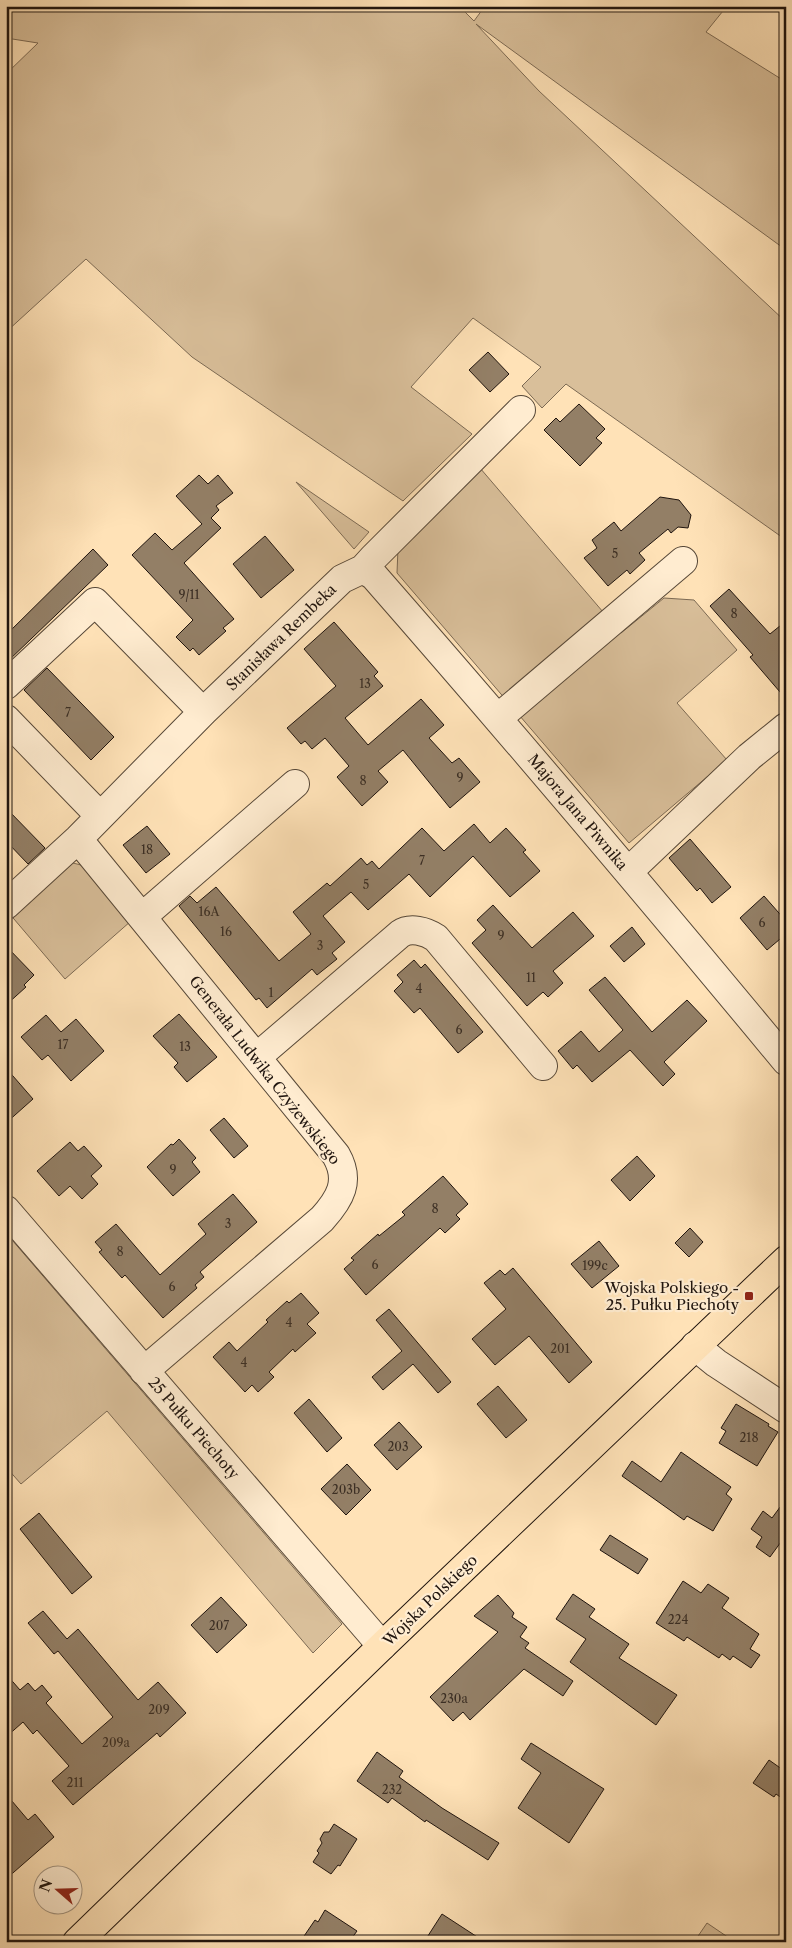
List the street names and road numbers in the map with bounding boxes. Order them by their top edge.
street label: Stanisława Rembeka [222,580,340,694]
street label: Majora Jana Piwnika [524,750,632,874]
street label: Generała Ludwika Czyżewskiego [185,972,345,1168]
street label: 25 Pułku Piechoty [144,1373,244,1484]
street label: Wojska Polskiego [378,1550,481,1650]

